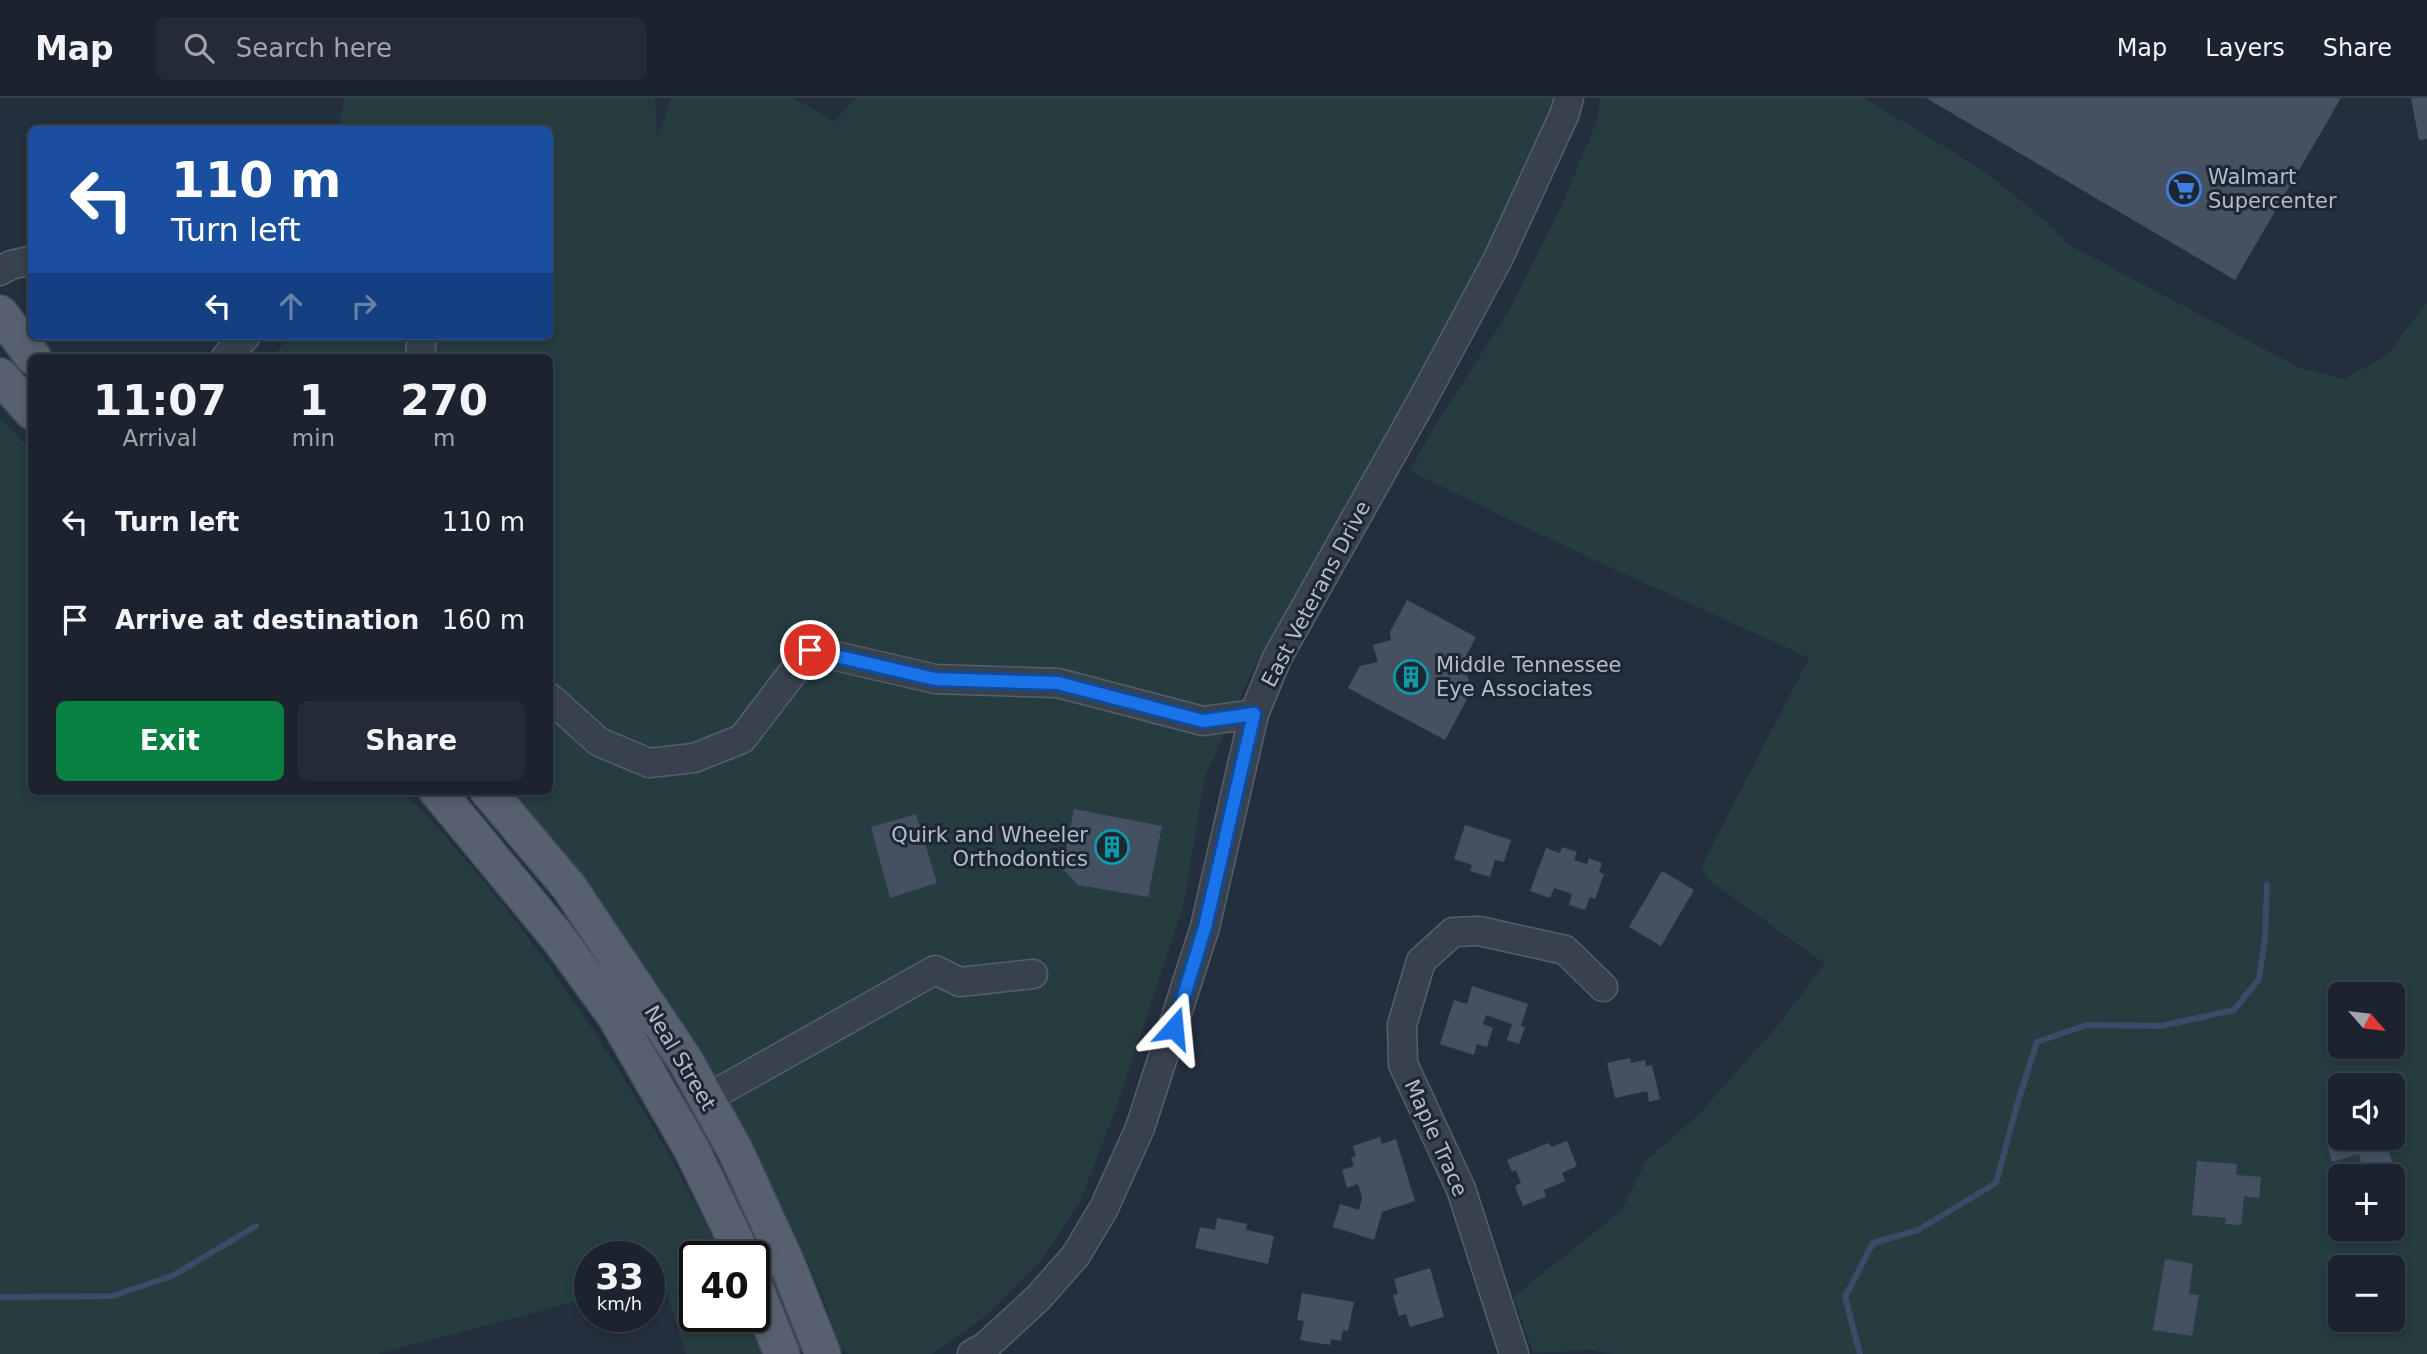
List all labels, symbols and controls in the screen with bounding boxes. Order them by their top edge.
search box [156,17,646,80]
text: Map [35,29,114,68]
icon: search [180,29,218,67]
text: Search here [236,33,392,63]
text: Map [2117,34,2167,62]
text: Layers [2205,34,2285,62]
text: Share [2323,34,2392,62]
text: 110 m [171,152,341,209]
icon: left [56,154,147,245]
place label: Walmart Supercenter [2208,165,2337,213]
supermarket icon: Walmart Supercenter [2165,170,2203,208]
text: Turn left [171,211,301,249]
icon: left [199,287,237,325]
icon: ahead [272,287,310,325]
icon: right [345,287,383,325]
text: 11:07 [93,376,227,425]
text: 1 [299,376,328,425]
text: 270 [400,376,488,425]
text: Arrival [123,425,197,451]
text: min [292,425,335,451]
text: m [433,425,455,451]
street label: East Veterans Drive [1257,497,1375,691]
icon: left [56,503,94,541]
text: Turn left [115,507,239,537]
text: 110 m [442,507,525,537]
icon: arrive [56,601,94,639]
text: Arrive at destination [115,605,419,635]
text: 160 m [442,605,525,635]
pin [780,620,840,680]
icon: arrive [791,631,829,669]
place label: Middle Tennessee Eye Associates [1436,653,1621,701]
building icon: Middle Tennessee Eye Associates [1392,658,1430,696]
button: Exit [56,701,284,781]
button: Share [298,701,525,781]
place label: Quirk and Wheeler Orthodontics [891,823,1088,871]
building icon: Quirk and Wheeler Orthodontics [1093,828,1131,866]
north arrow [2328,982,2404,1059]
map controls [2328,982,2405,1332]
position arrow [1137,991,1211,1065]
street label: Neal Street [639,1001,721,1115]
button: sound [2328,1073,2405,1150]
street label: Maple Trace [1400,1076,1472,1200]
button: + [2328,1164,2405,1241]
speed limit sign: 40 [679,1241,770,1332]
button: − [2328,1255,2405,1332]
text: 33 [595,1257,644,1297]
text: km/h [597,1293,642,1314]

